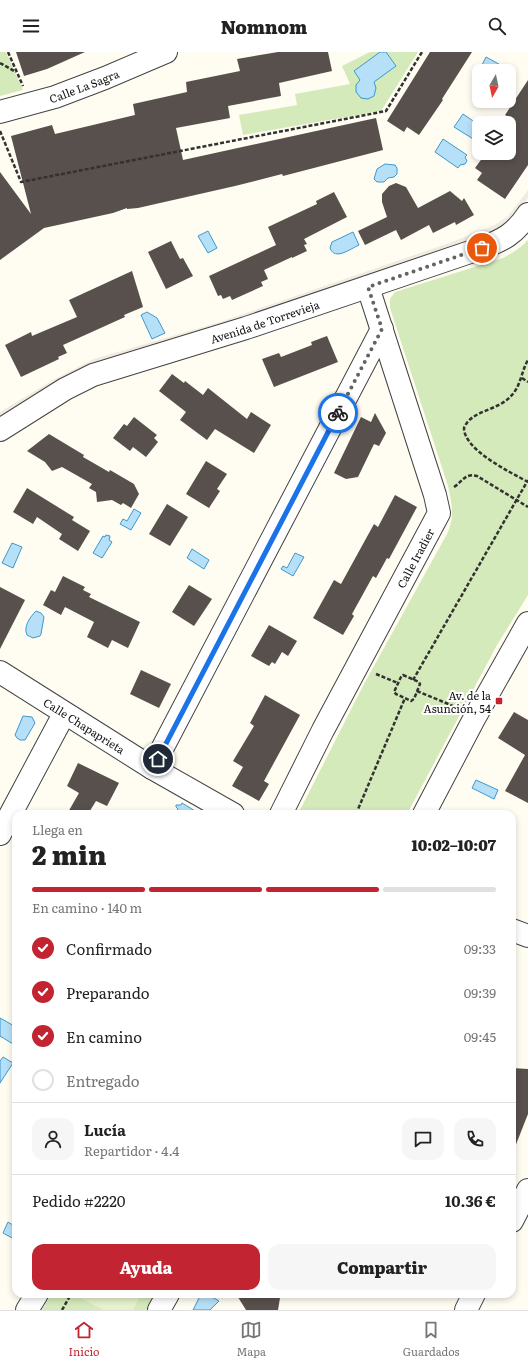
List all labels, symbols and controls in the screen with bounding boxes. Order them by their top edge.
text: Nomnom [221,13,307,40]
icon: menu [20,15,42,37]
icon: search [486,15,508,37]
north arrow [472,64,516,108]
map controls [472,64,516,160]
street label: Calle La Sagra [47,65,121,106]
button: layers [472,116,516,160]
pin [465,231,499,265]
icon: bag [471,237,493,259]
street label: Avenida de Torrevieja [208,296,321,347]
courier [318,393,358,433]
icon: bike [327,402,349,424]
street label: Calle Iradier [392,525,438,591]
place label: Av. de la Asunción, 54 [424,687,491,716]
street label: Calle Chapaprieta [41,694,128,757]
marker: Av. de la Asunción, 54 [494,696,504,706]
pin [141,742,175,776]
icon: home [147,748,169,770]
text: Llega en [32,820,83,839]
text: 10:02–10:07 [412,833,496,856]
text: 2 min [32,834,107,873]
text: En camino · 140 m [32,898,142,917]
icon: check [32,937,54,959]
text: Confirmado [66,937,152,960]
text: 09:33 [464,939,496,958]
icon: check [32,981,54,1003]
text: Preparando [66,981,150,1004]
text: 09:39 [464,983,496,1002]
icon: check [32,1025,54,1047]
text: En camino [66,1025,142,1048]
text: 09:45 [464,1027,496,1046]
text: Entregado [66,1069,140,1092]
button: person [32,1118,74,1160]
text: Lucía [84,1118,126,1141]
button: chat [402,1118,444,1160]
button: phone [454,1118,496,1160]
text: Repartidor · 4.4 [84,1141,179,1160]
text: Pedido #2220 [32,1189,125,1212]
text: 10.36 € [445,1189,496,1212]
button: Ayuda [32,1244,260,1290]
button: Compartir [268,1244,496,1290]
tab: Inicio [68,1319,100,1359]
tab: Mapa [237,1319,266,1359]
tab: Guardados [403,1319,459,1359]

